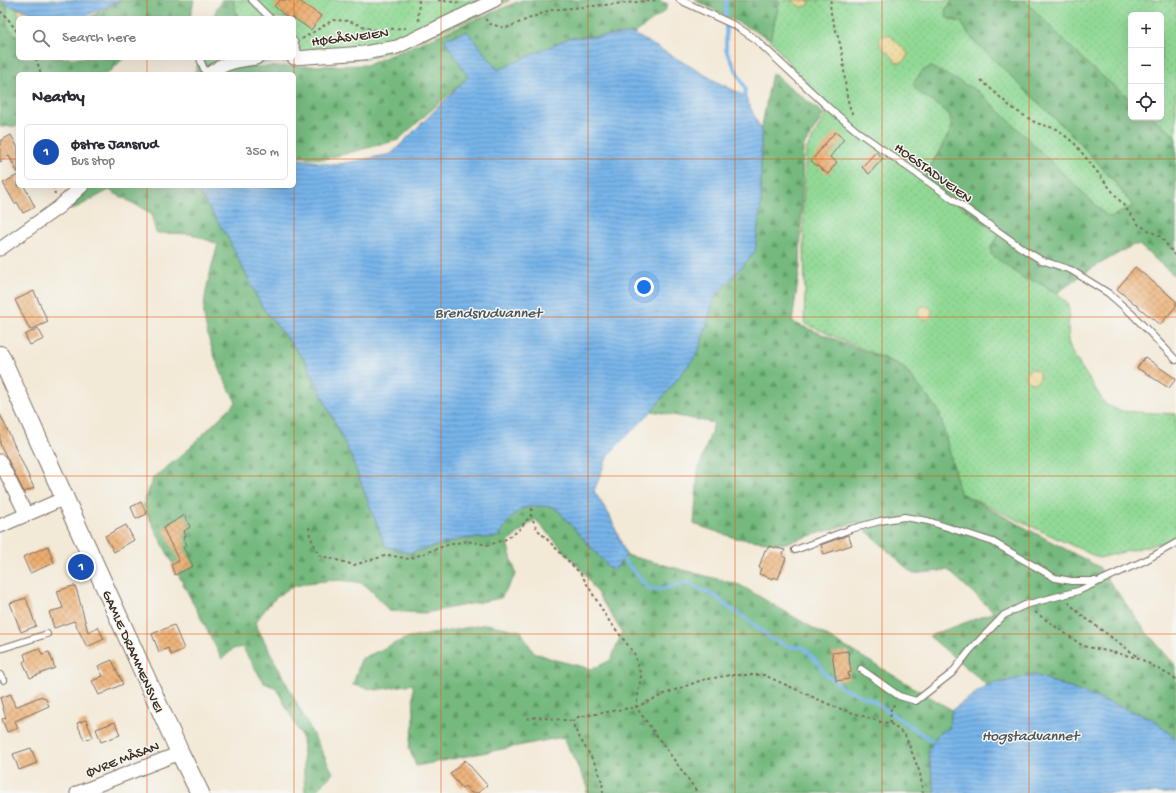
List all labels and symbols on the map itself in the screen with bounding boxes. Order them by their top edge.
street label: HØGÅSVEIEN [311,25,390,52]
street label: HOGSTADVEIEN [890,140,975,208]
your location [634,277,654,297]
water label: Brendsrudvannet [435,305,544,323]
pin: 1 [68,552,94,582]
street label: GAMLE DRAMMENSVEI [97,588,166,716]
water label: Hogstadvannet [982,728,1081,746]
street label: ØVRE MÅSAN [84,739,162,782]

